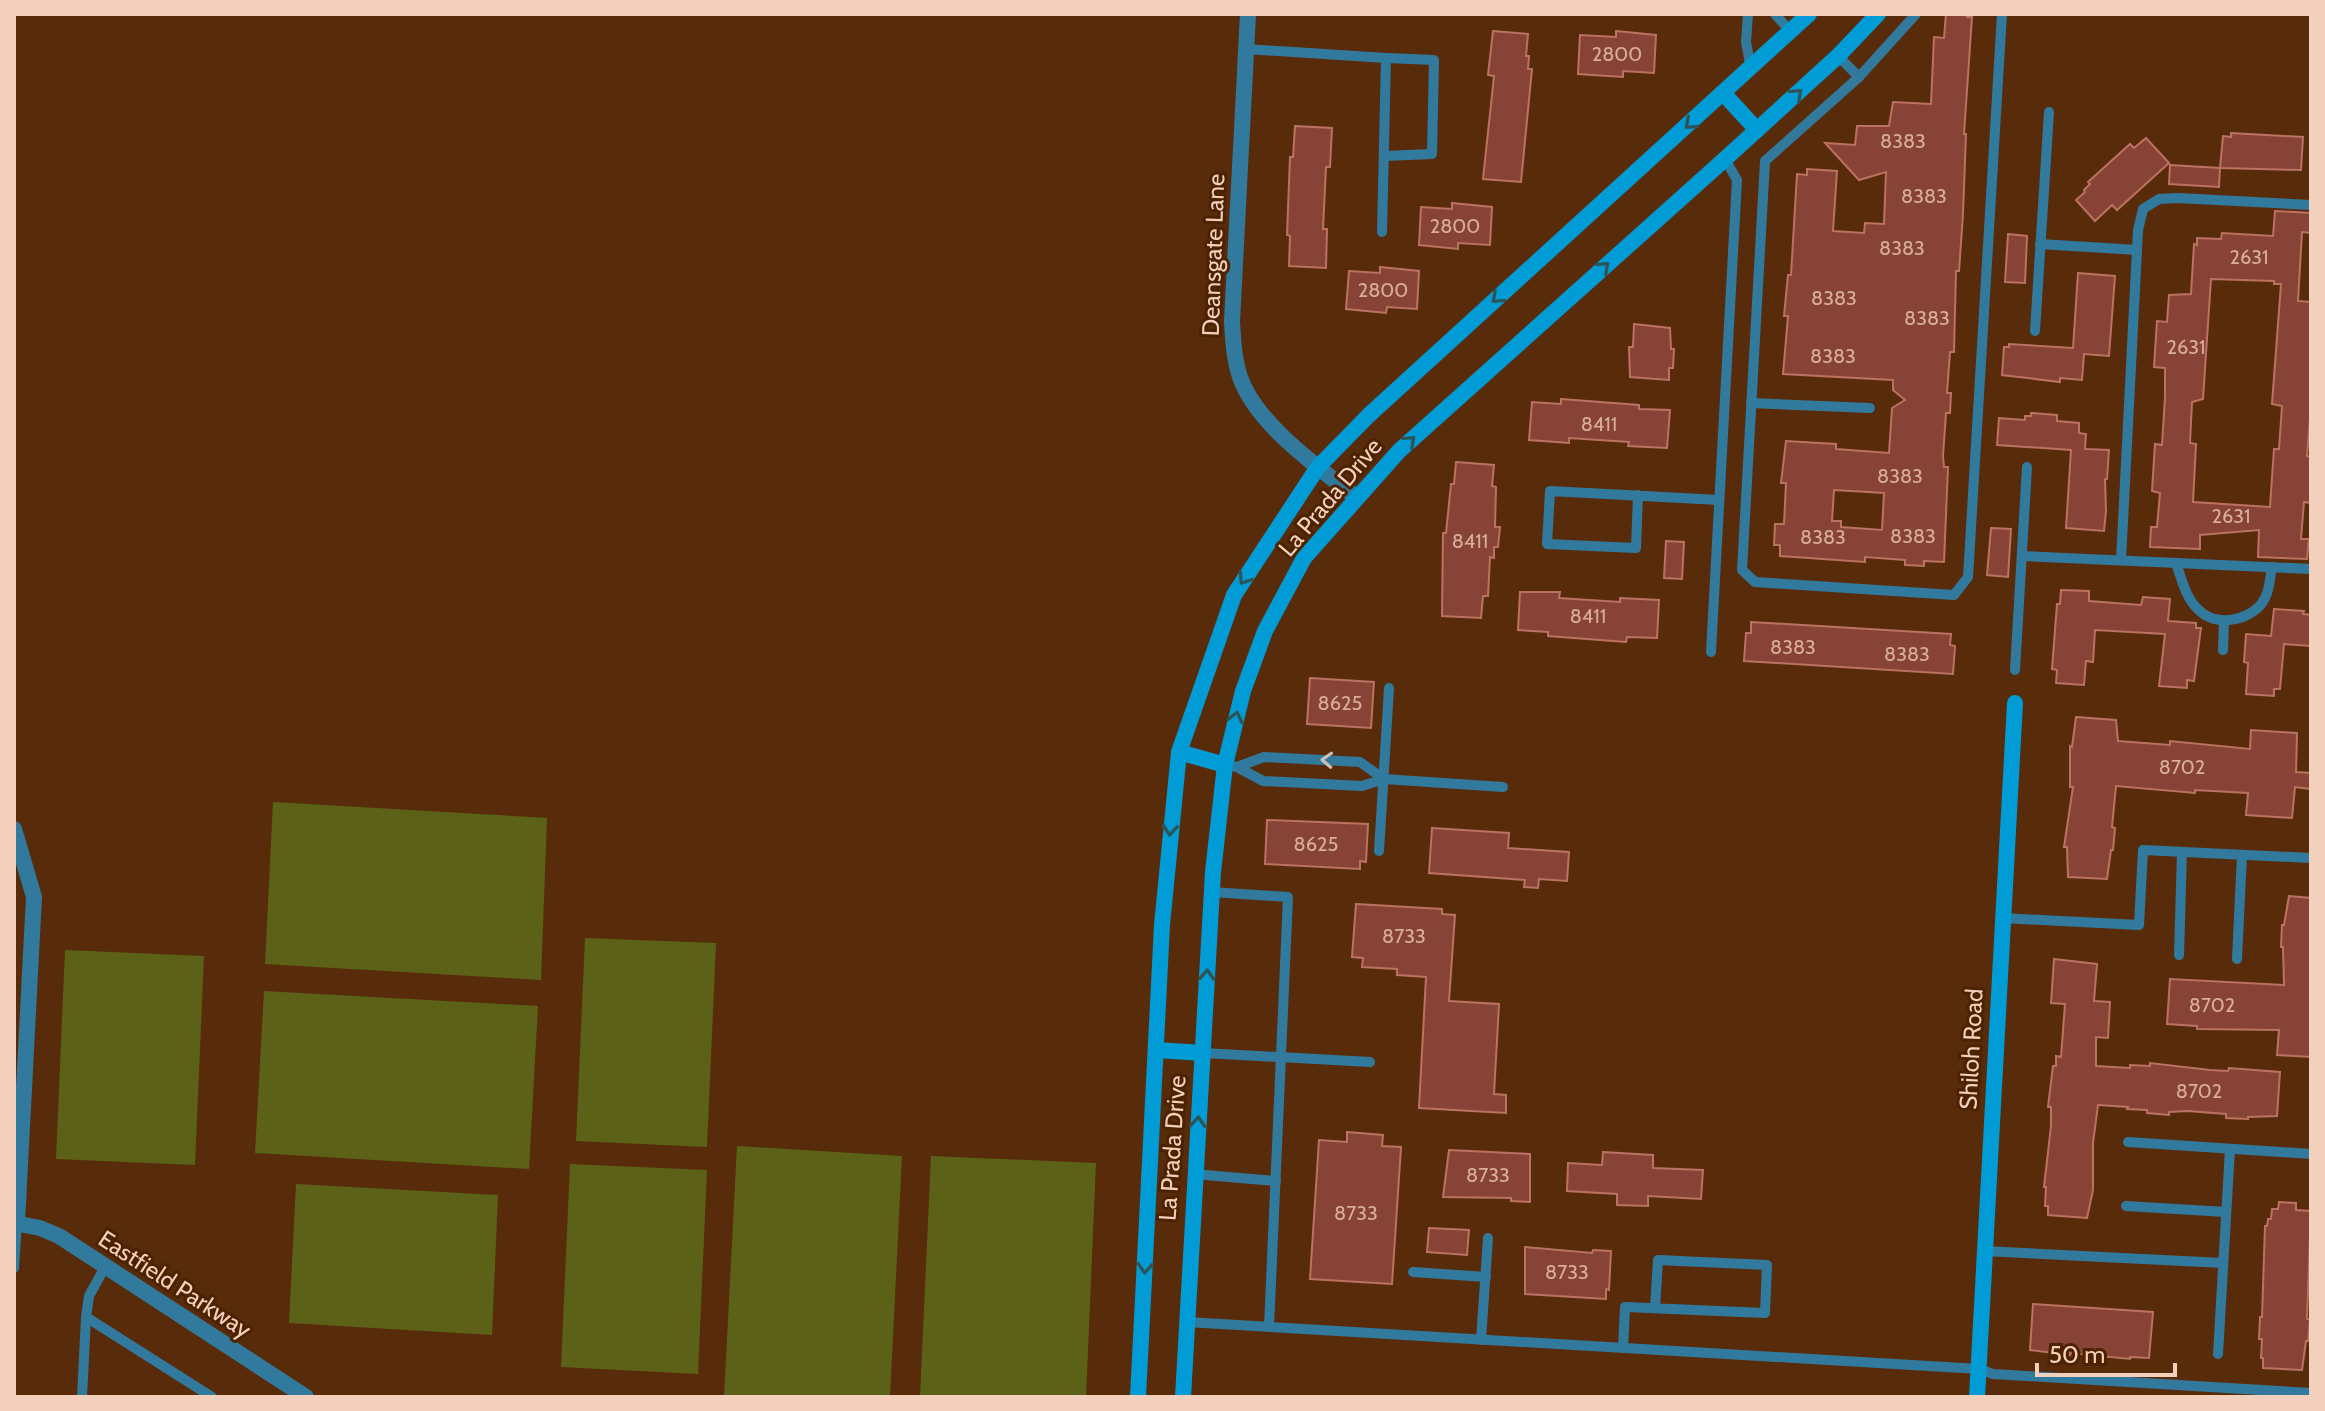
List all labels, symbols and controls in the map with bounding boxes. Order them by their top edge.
house number: 2800 [1592,42,1642,66]
one-way arrow [1788,88,1802,103]
one-way arrow [1685,114,1700,129]
house number: 8383 [1880,129,1926,153]
street label: Deansgate Lane [1196,173,1230,337]
house number: 8383 [1901,184,1947,208]
house number: 2800 [1430,214,1480,238]
house number: 8383 [1879,236,1925,260]
house number: 2631 [2229,245,2269,269]
one-way arrow [1594,263,1609,277]
house number: 2800 [1358,278,1408,302]
house number: 8383 [1811,286,1857,310]
one-way arrow [1492,288,1507,303]
house number: 8383 [1904,306,1950,330]
house number: 2631 [2166,335,2206,359]
house number: 8383 [1810,344,1856,368]
house number: 8411 [1581,412,1617,436]
street label: La Prada Drive [1272,432,1388,562]
one-way arrow [1401,436,1415,450]
house number: 8383 [1877,464,1923,488]
house number: 2631 [2211,504,2251,528]
house number: 8383 [1890,524,1936,548]
house number: 8383 [1800,525,1846,549]
house number: 8411 [1452,529,1488,553]
one-way arrow [1239,570,1254,585]
house number: 8411 [1570,604,1606,628]
house number: 8383 [1770,635,1816,659]
house number: 8383 [1884,642,1930,666]
house number: 8625 [1318,691,1362,715]
one-way arrow [1227,711,1244,725]
one-way arrow [1320,752,1333,769]
house number: 8702 [2159,755,2205,779]
one-way arrow [1162,823,1179,836]
house number: 8625 [1294,832,1338,856]
house number: 8733 [1382,924,1426,948]
one-way arrow [1198,968,1215,981]
street label: Shiloh Road [1953,988,1989,1110]
house number: 8702 [2189,993,2235,1017]
street label: La Prada Drive [1152,1074,1192,1222]
house number: 8702 [2176,1079,2222,1103]
one-way arrow [1189,1115,1206,1128]
house number: 8733 [1466,1163,1510,1187]
house number: 8733 [1334,1201,1378,1225]
street label: Eastfield Parkway [93,1224,257,1344]
house number: 8733 [1545,1260,1589,1284]
one-way arrow [1136,1262,1153,1275]
scale bar [2037,1327,2175,1377]
text: 50 m [2049,1340,2105,1369]

